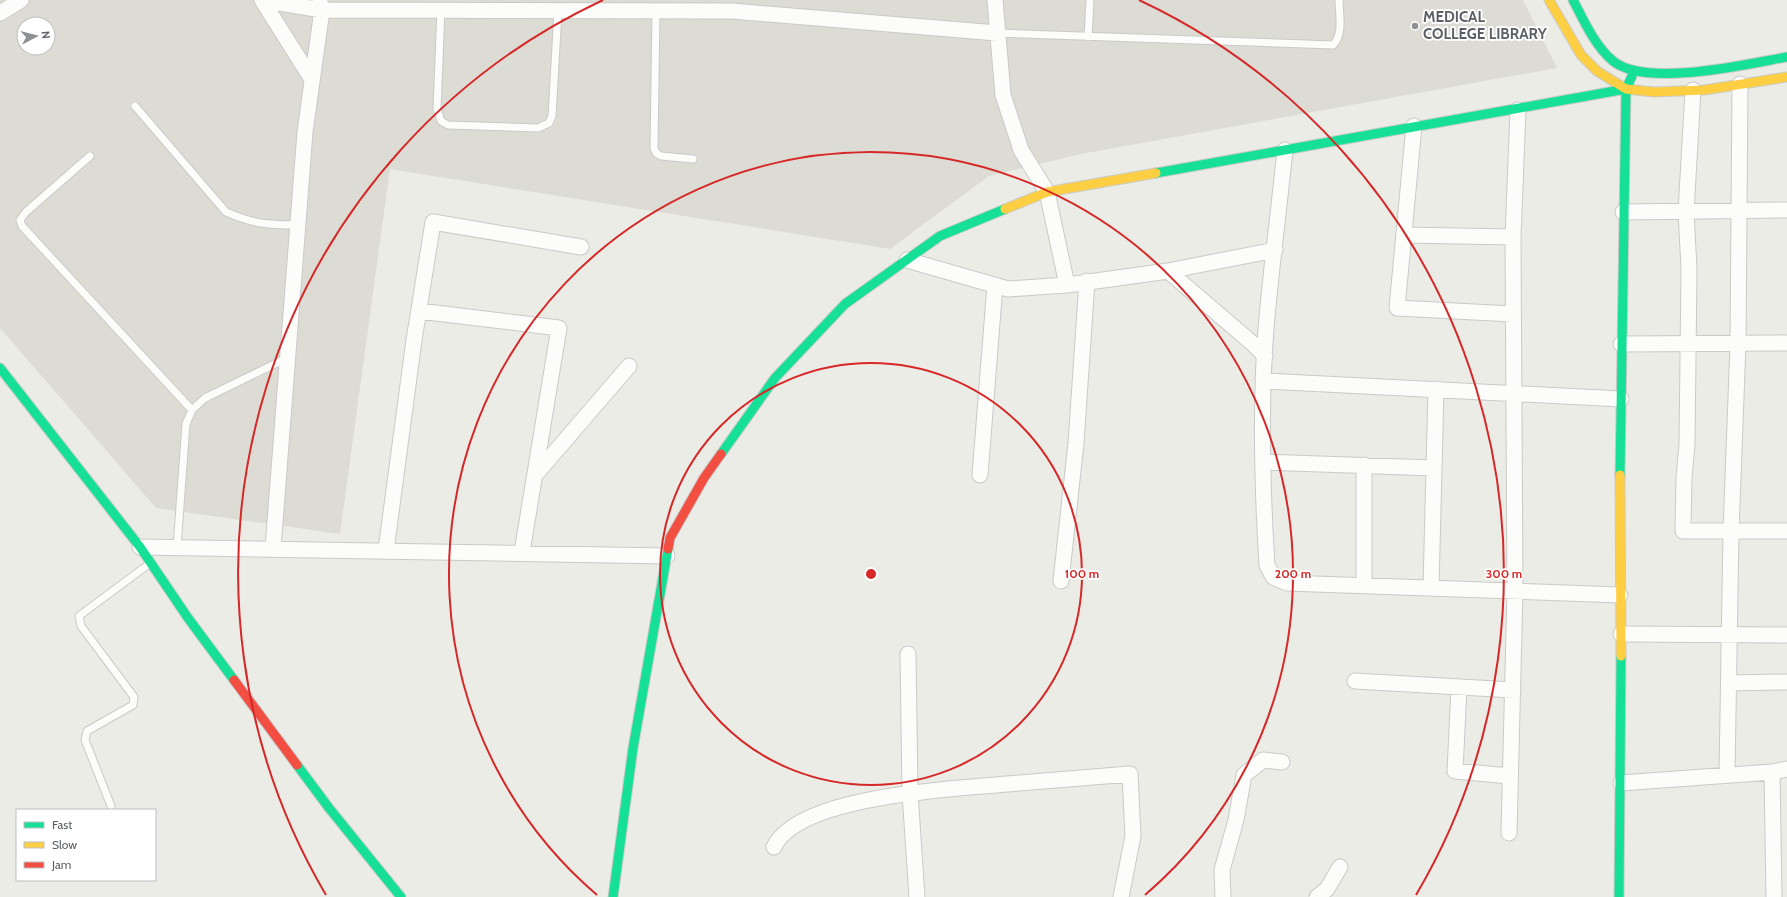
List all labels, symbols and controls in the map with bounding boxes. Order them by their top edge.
place label: MEDICAL COLLEGE LIBRARY [1423,8,1548,43]
north arrow [16,16,56,56]
marker: MEDICAL COLLEGE LIBRARY [1410,21,1420,31]
text: N [39,30,53,39]
text: 100 m [1065,566,1099,581]
text: 200 m [1275,566,1311,581]
text: 300 m [1486,566,1522,581]
centre of rings [864,567,878,581]
legend [16,809,156,881]
text: Fast [52,817,72,832]
text: Slow [52,837,77,852]
text: Jam [51,857,71,872]

